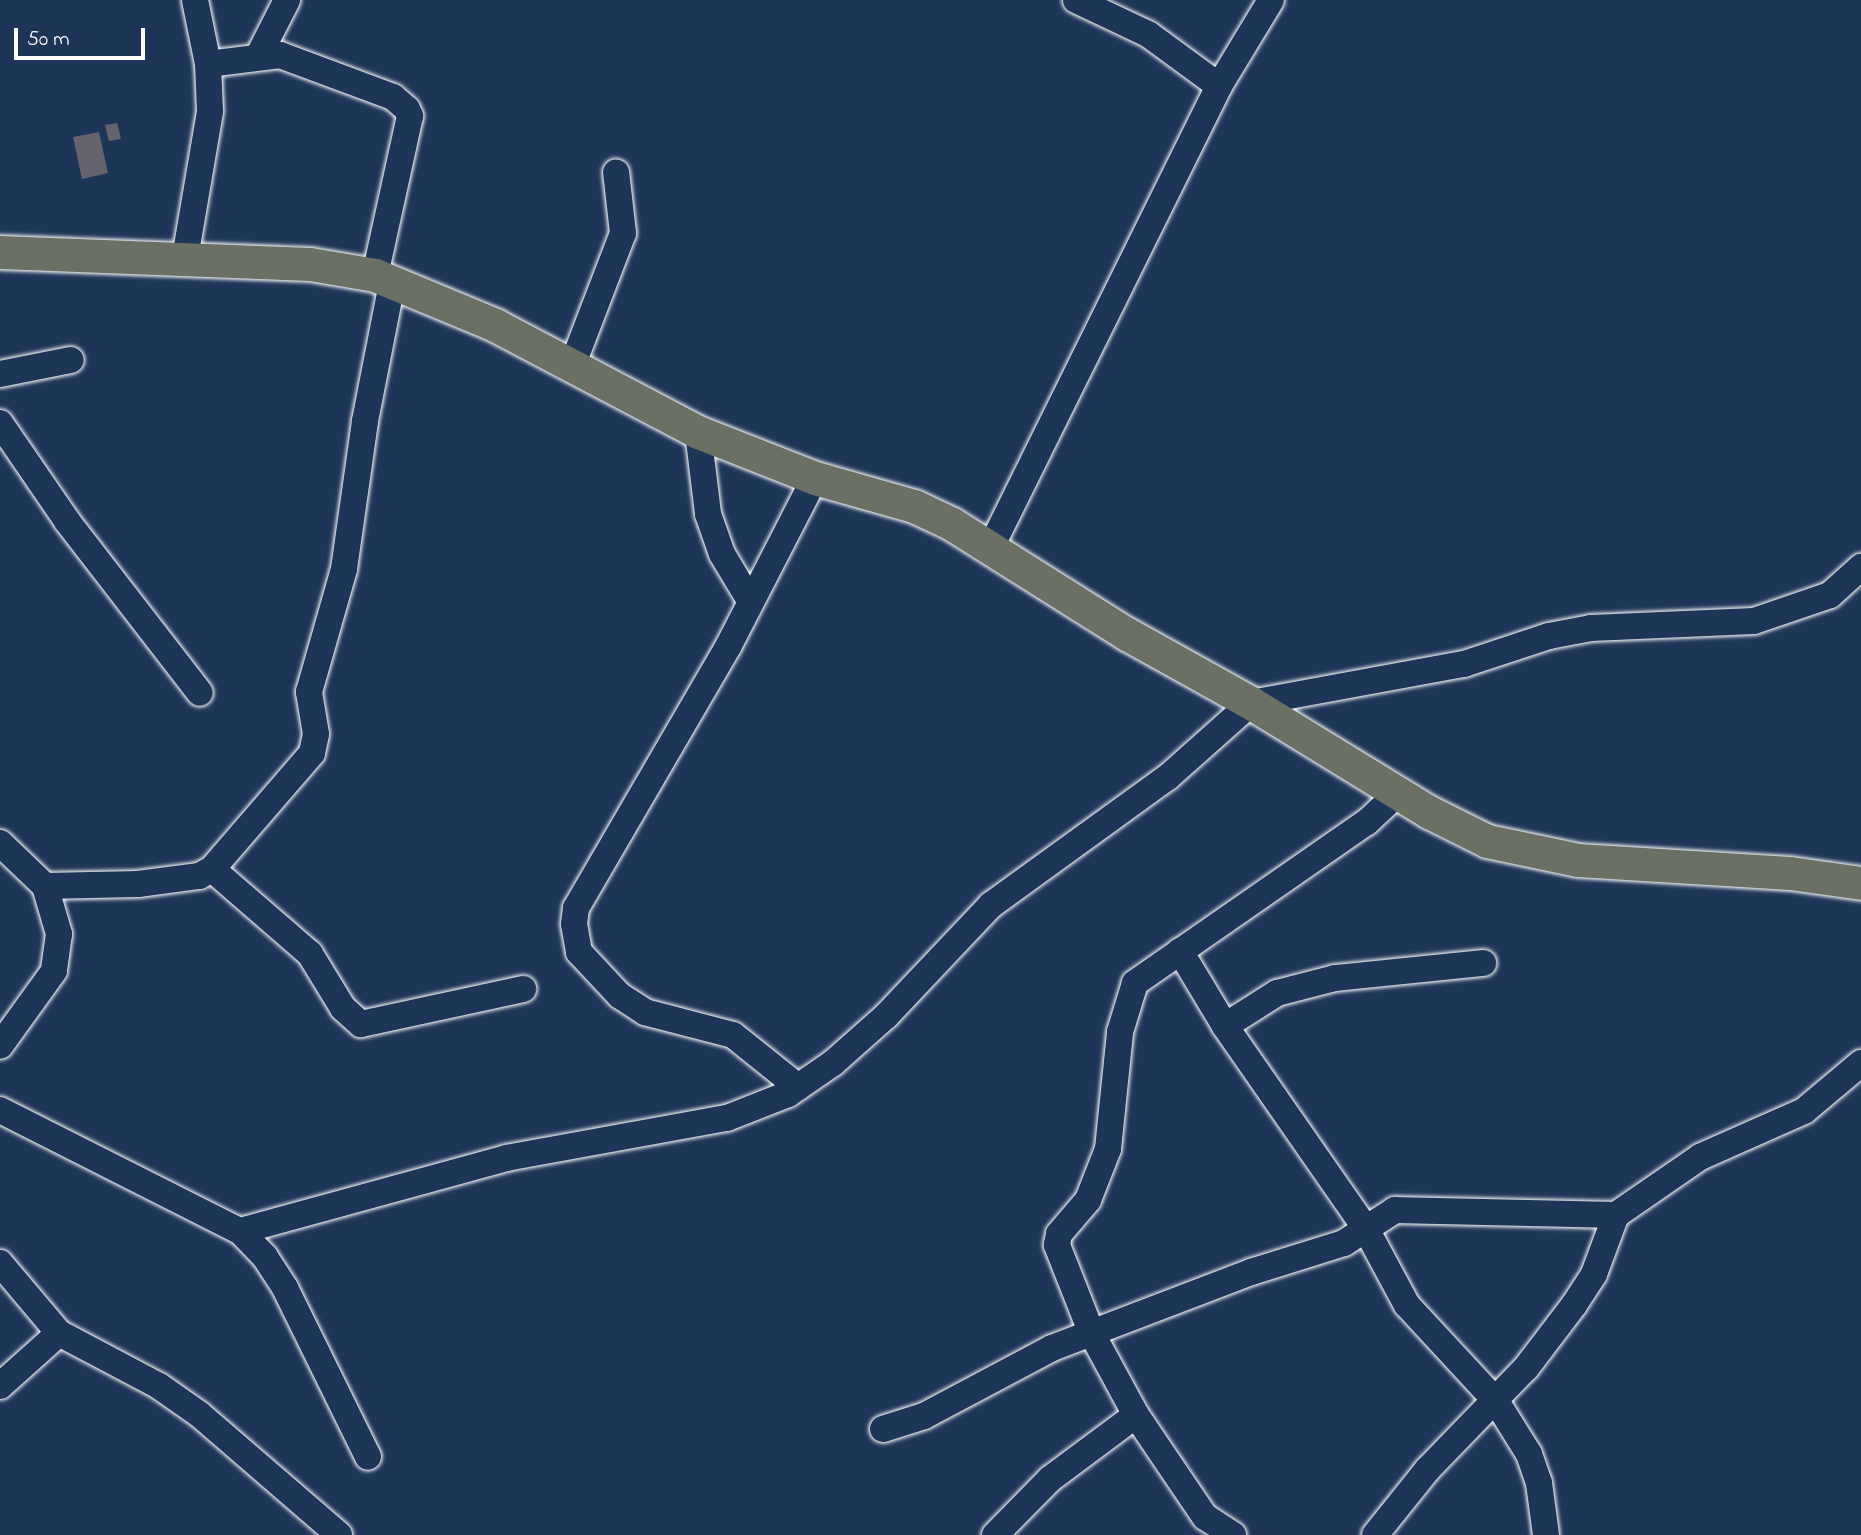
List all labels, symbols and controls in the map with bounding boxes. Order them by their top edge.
scale bar [18,14,149,58]
text: 50 m [27,25,70,55]

